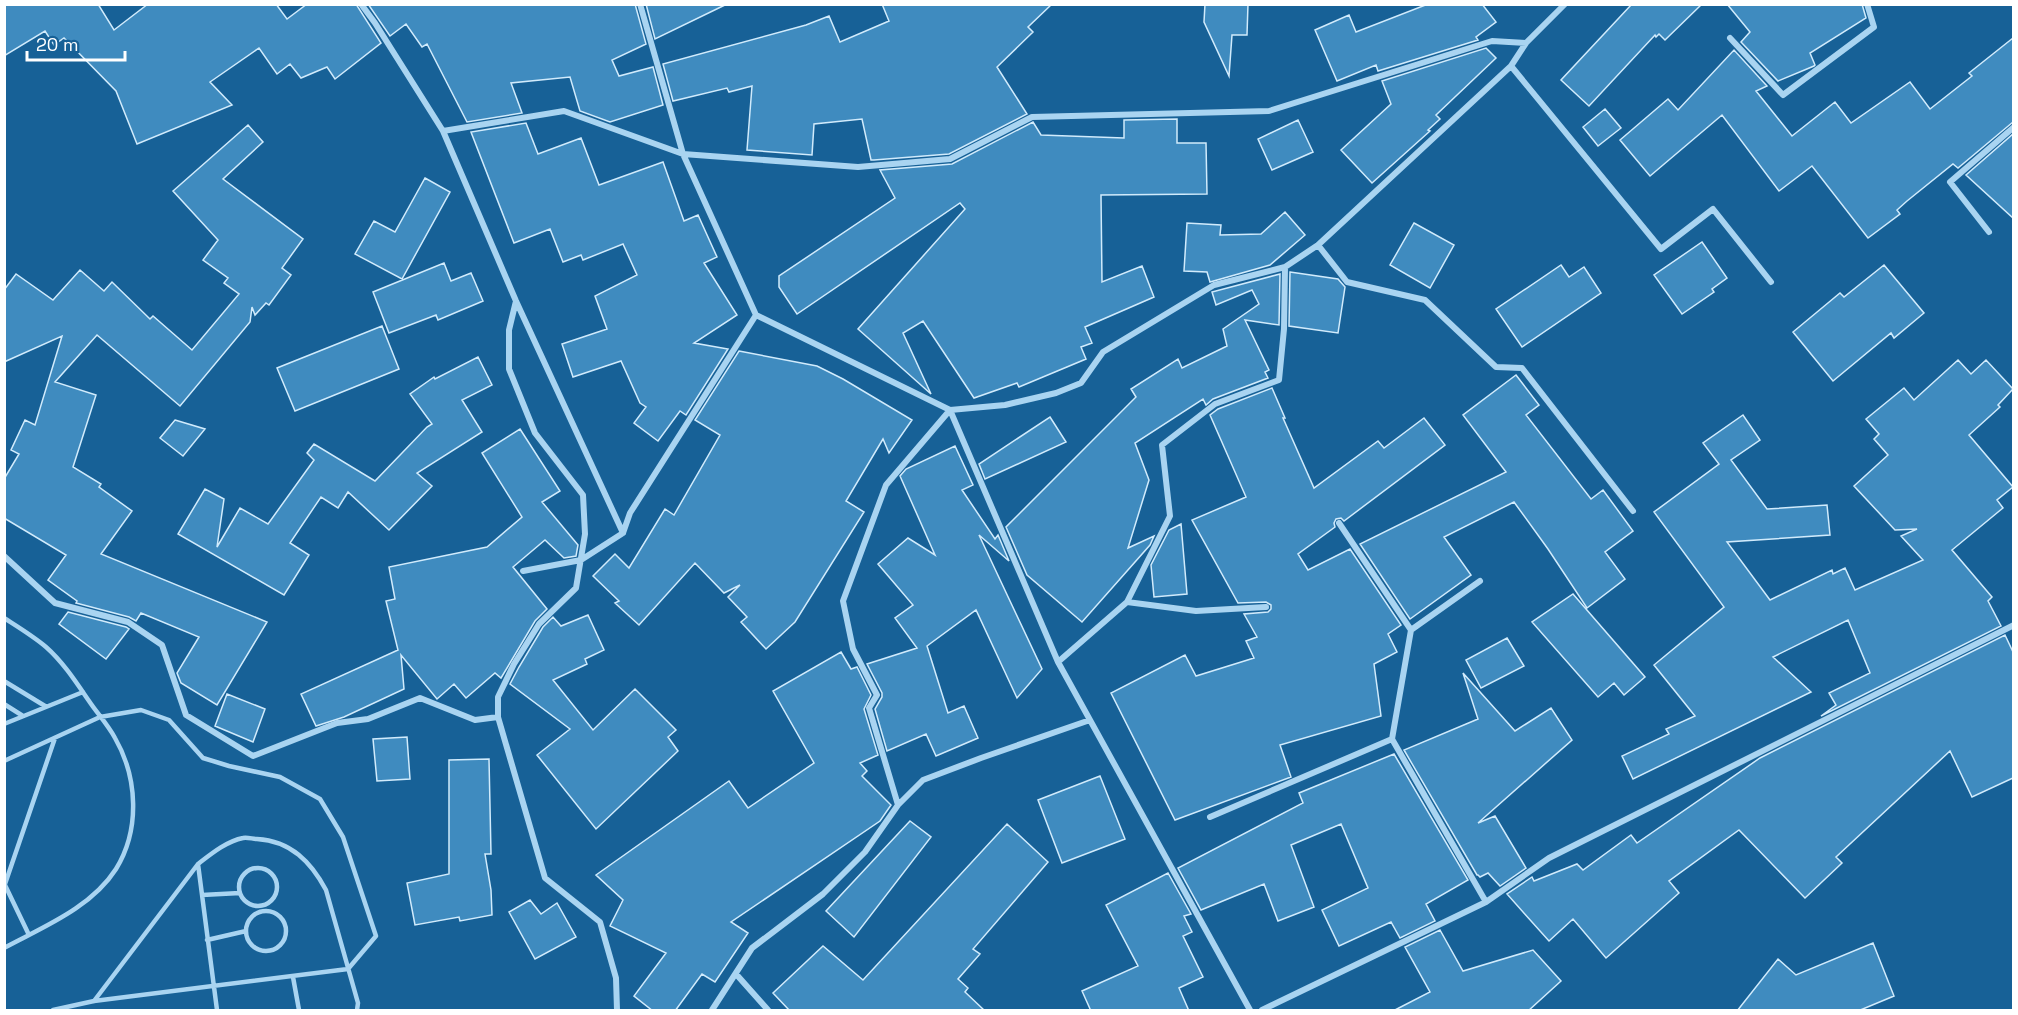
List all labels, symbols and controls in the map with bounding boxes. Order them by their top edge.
scale bar [27,24,124,62]
text: 20 m [36,33,79,56]

